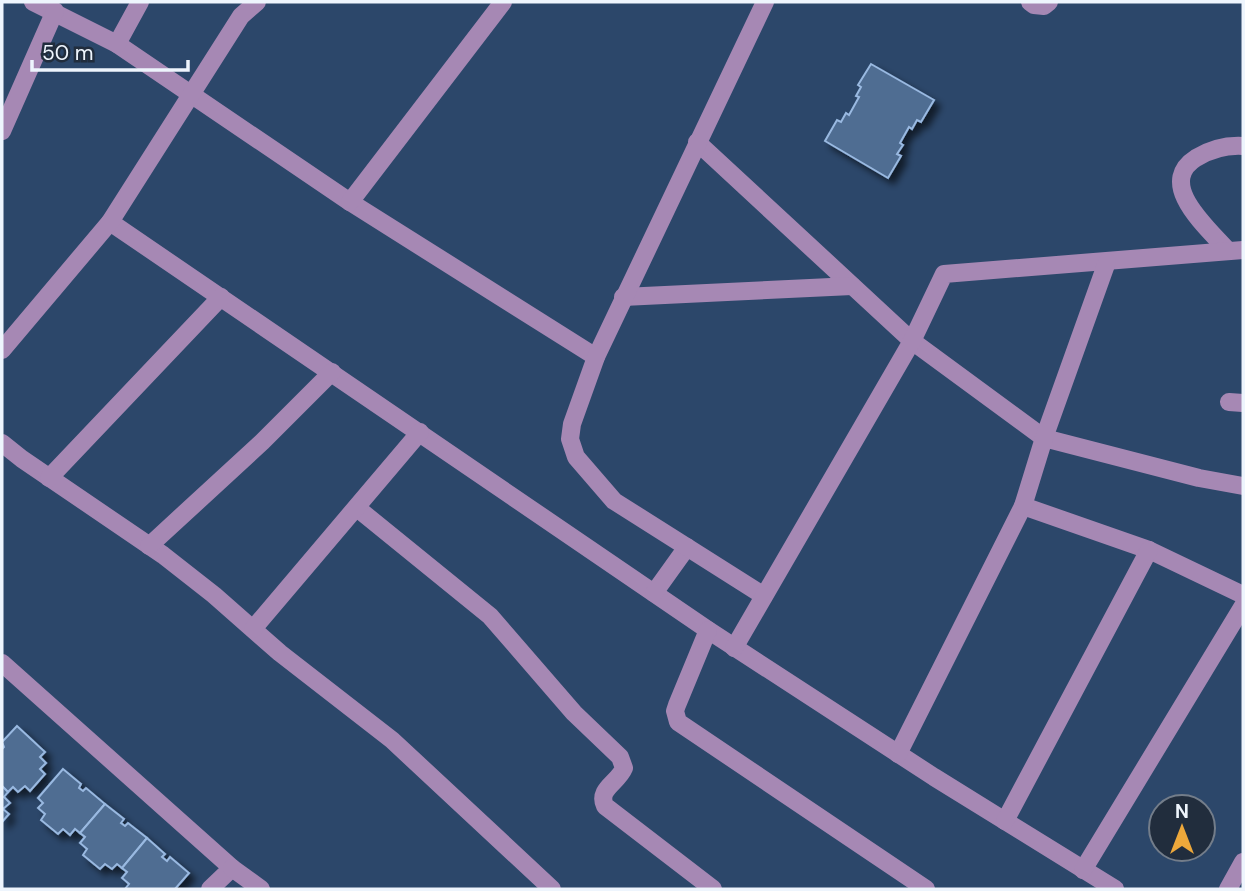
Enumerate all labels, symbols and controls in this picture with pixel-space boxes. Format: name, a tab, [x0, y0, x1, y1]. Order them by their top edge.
scale bar	[32, 28, 187, 72]
text: 50 m	[42, 39, 93, 67]
north arrow	[1147, 793, 1217, 863]
text: N	[1175, 799, 1189, 824]

